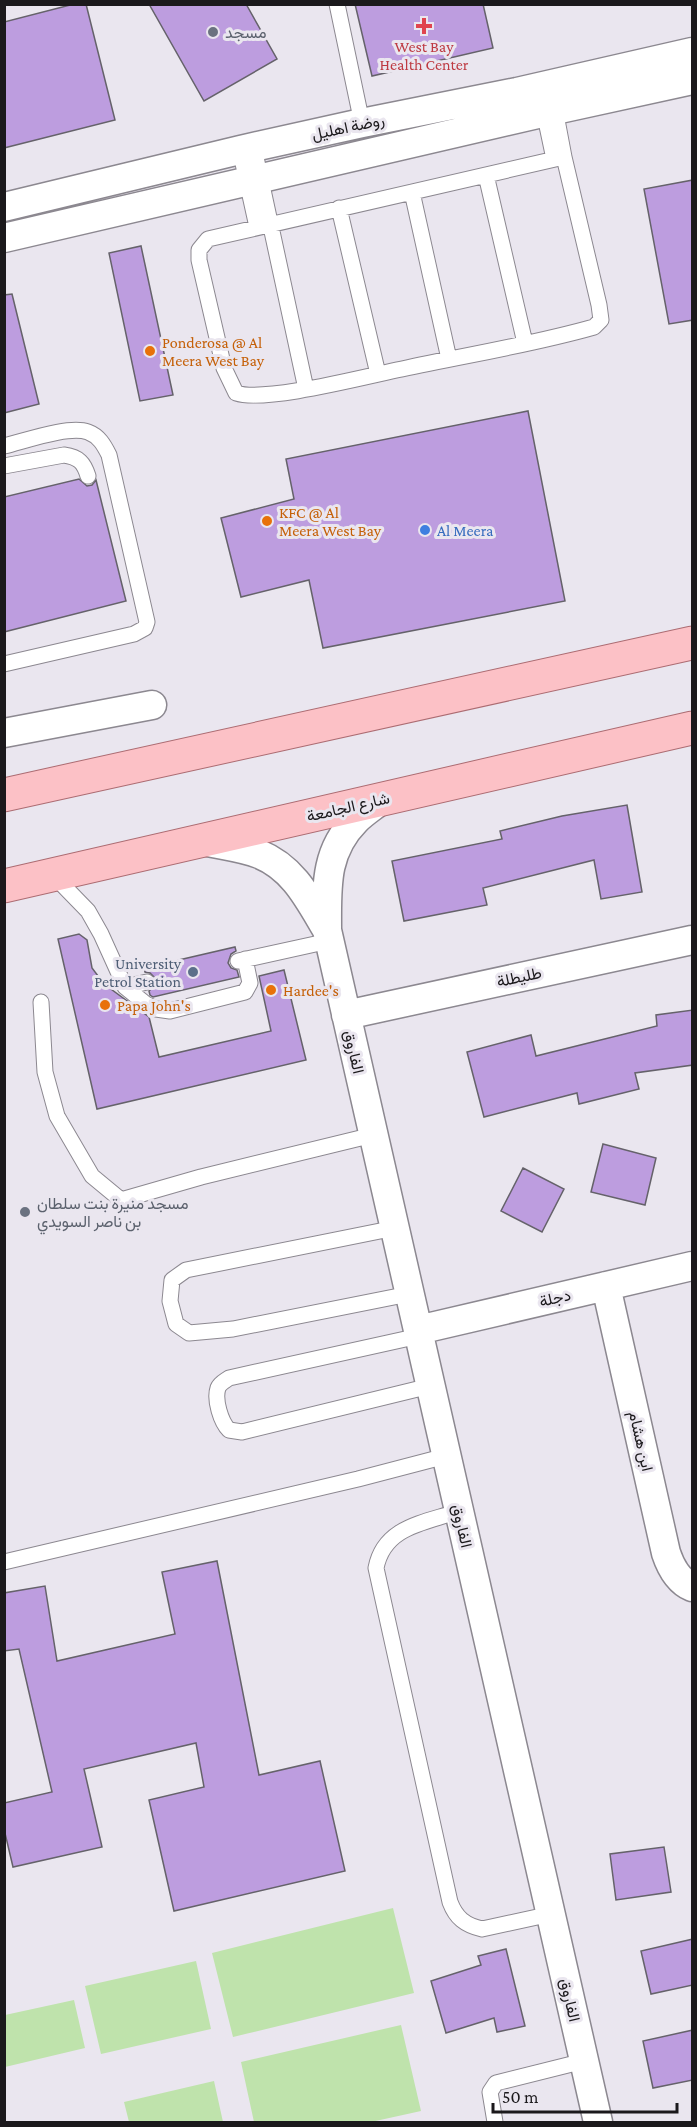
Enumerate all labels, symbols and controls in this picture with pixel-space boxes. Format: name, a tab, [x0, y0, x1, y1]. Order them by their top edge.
marker: West Bay Health Center	[415, 17, 433, 35]
place label: مسجد	[225, 24, 266, 42]
marker: مسجد	[206, 25, 220, 39]
place label: West Bay Health Center	[380, 38, 469, 73]
street label: روضة اهليل	[310, 111, 386, 145]
place label: Ponderosa @ Al Meera West Bay	[162, 334, 265, 370]
marker: Ponderosa @ Al Meera West Bay	[143, 344, 157, 358]
place label: KFC @ Al Meera West Bay	[279, 504, 382, 540]
marker: KFC @ Al Meera West Bay	[260, 514, 274, 528]
place label: Al Meera	[437, 522, 494, 539]
marker: Al Meera	[418, 523, 432, 537]
street label: شارع الجامعة	[305, 789, 392, 828]
place label: University Petrol Station	[94, 955, 182, 990]
street label: طليطلة	[495, 964, 543, 991]
marker: University Petrol Station	[186, 965, 200, 979]
place label: Hardee's	[283, 982, 339, 999]
marker: Hardee's	[264, 983, 278, 997]
place label: Papa John's	[117, 997, 191, 1015]
marker: Papa John's	[98, 998, 112, 1012]
street label: الفاروق	[339, 1029, 367, 1076]
place label: مسجد منيرة بنت سلطان بن ناصر السويدي	[37, 1195, 189, 1235]
marker: مسجد منيرة بنت سلطان بن ناصر السويدي	[18, 1205, 32, 1219]
street label: دجلة	[538, 1286, 573, 1311]
street label: ابن هشام	[624, 1409, 656, 1473]
street label: الفاروق	[447, 1503, 475, 1550]
street label: الفاروق	[555, 1977, 583, 2024]
scale bar	[493, 2076, 678, 2114]
text: 50 m	[502, 2087, 539, 2107]

